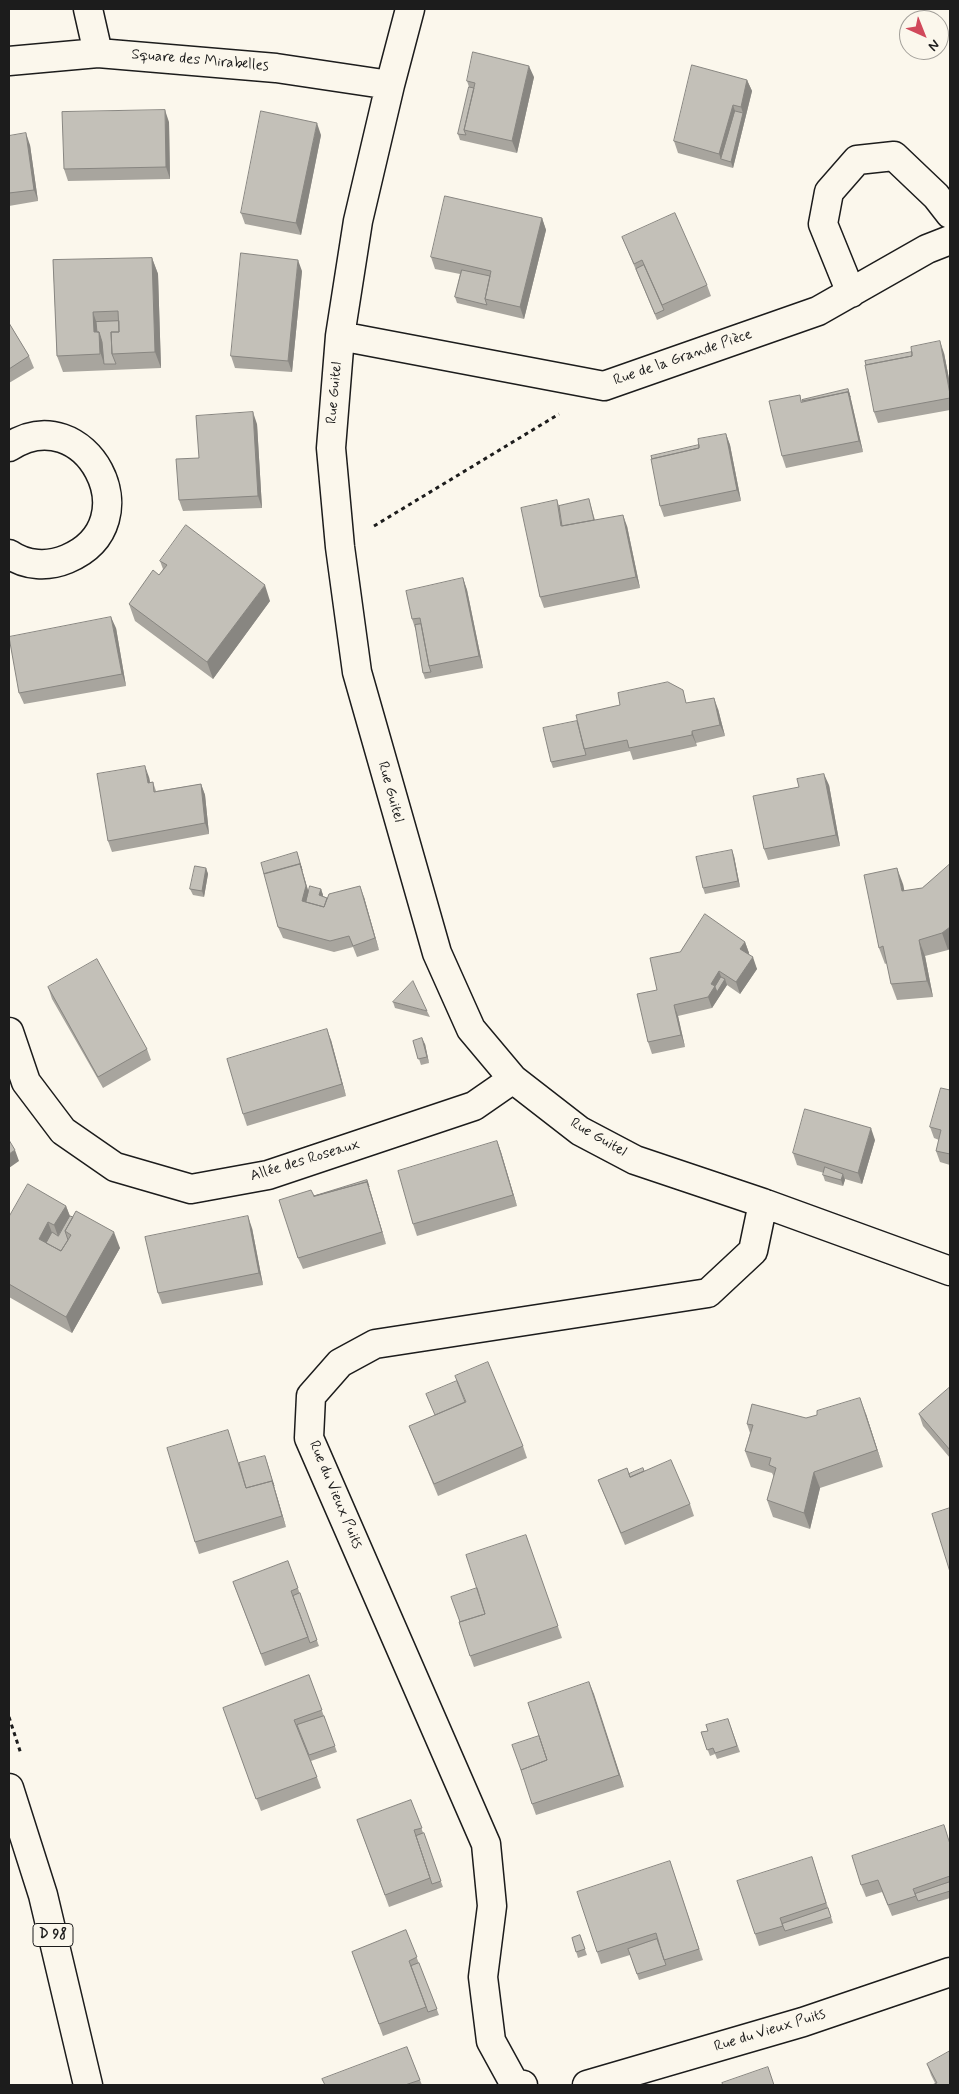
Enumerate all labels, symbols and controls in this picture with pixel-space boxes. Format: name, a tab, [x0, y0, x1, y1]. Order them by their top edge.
north arrow	[899, 10, 949, 60]
text: N	[924, 35, 943, 55]
street label: Square des Mirabelles	[130, 46, 270, 76]
street label: Rue de la Grande Pièce	[611, 326, 755, 390]
street label: Rue Guitel	[323, 361, 347, 425]
street label: Rue Guitel	[373, 760, 407, 824]
street label: Rue Guitel	[567, 1115, 629, 1161]
street label: Allée des Roseaux	[248, 1136, 362, 1186]
street label: Rue du Vieux Puits	[304, 1438, 366, 1552]
road number: D 98	[33, 1924, 73, 1946]
street label: Rue du Vieux Puits	[712, 2005, 828, 2057]

